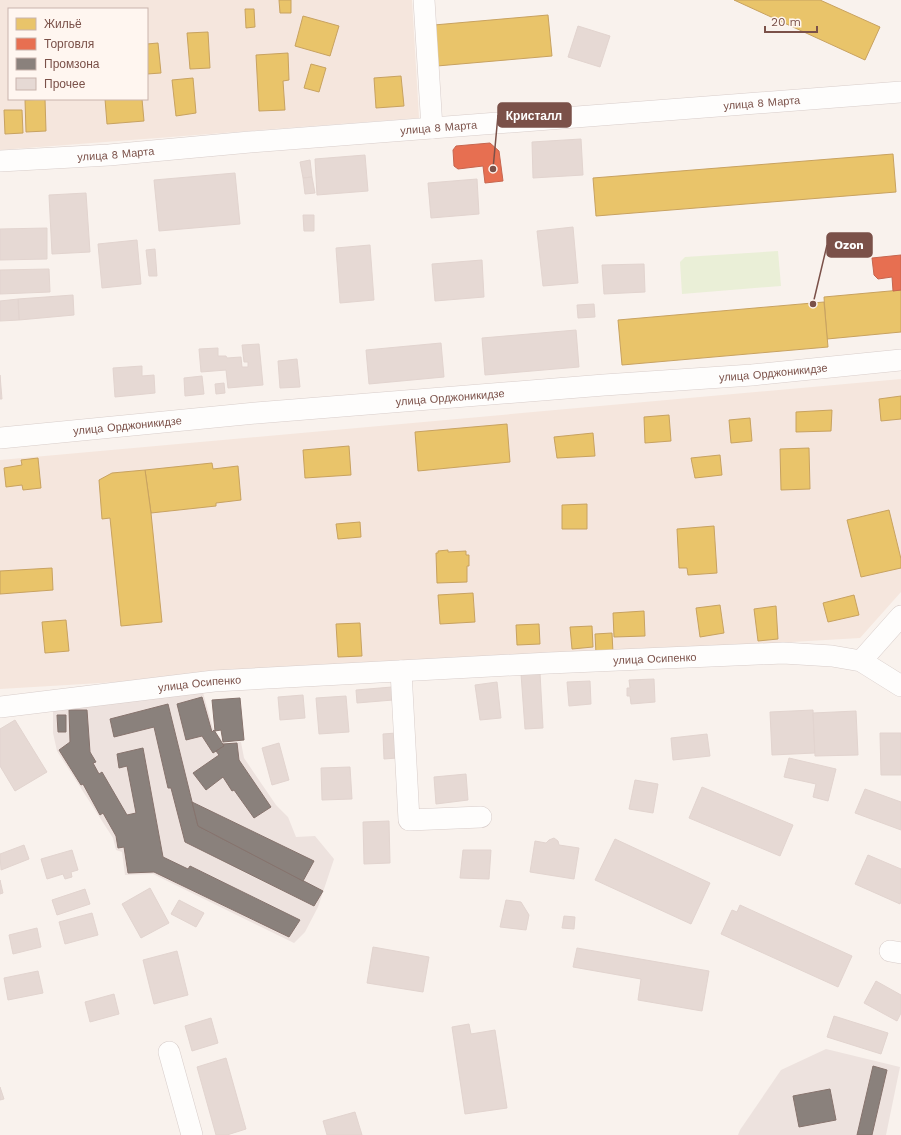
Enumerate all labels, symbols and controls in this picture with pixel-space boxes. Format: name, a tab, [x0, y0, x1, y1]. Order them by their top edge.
legend	[8, 8, 148, 100]
scale bar	[765, 8, 817, 34]
text: 20 m	[771, 15, 801, 29]
text: Жильё	[44, 17, 82, 31]
text: Торговля	[44, 37, 94, 51]
text: Промзона	[44, 57, 100, 71]
text: Прочее	[44, 77, 86, 91]
street label: улица 8 Марта	[723, 94, 802, 113]
callout: Кристалл	[498, 103, 571, 127]
text: Кристалл	[506, 109, 562, 123]
street label: улица 8 Марта	[400, 119, 478, 137]
street label: улица 8 Марта	[77, 145, 156, 164]
callout: Ozon	[827, 233, 872, 257]
text: Ozon	[834, 238, 864, 252]
street label: улица Орджоникидзе	[718, 361, 828, 384]
street label: улица Орджоникидзе	[395, 387, 505, 409]
street label: улица Орджоникидзе	[73, 414, 182, 438]
street label: улица Осипенко	[613, 651, 697, 667]
street label: улица Осипенко	[157, 674, 242, 695]

